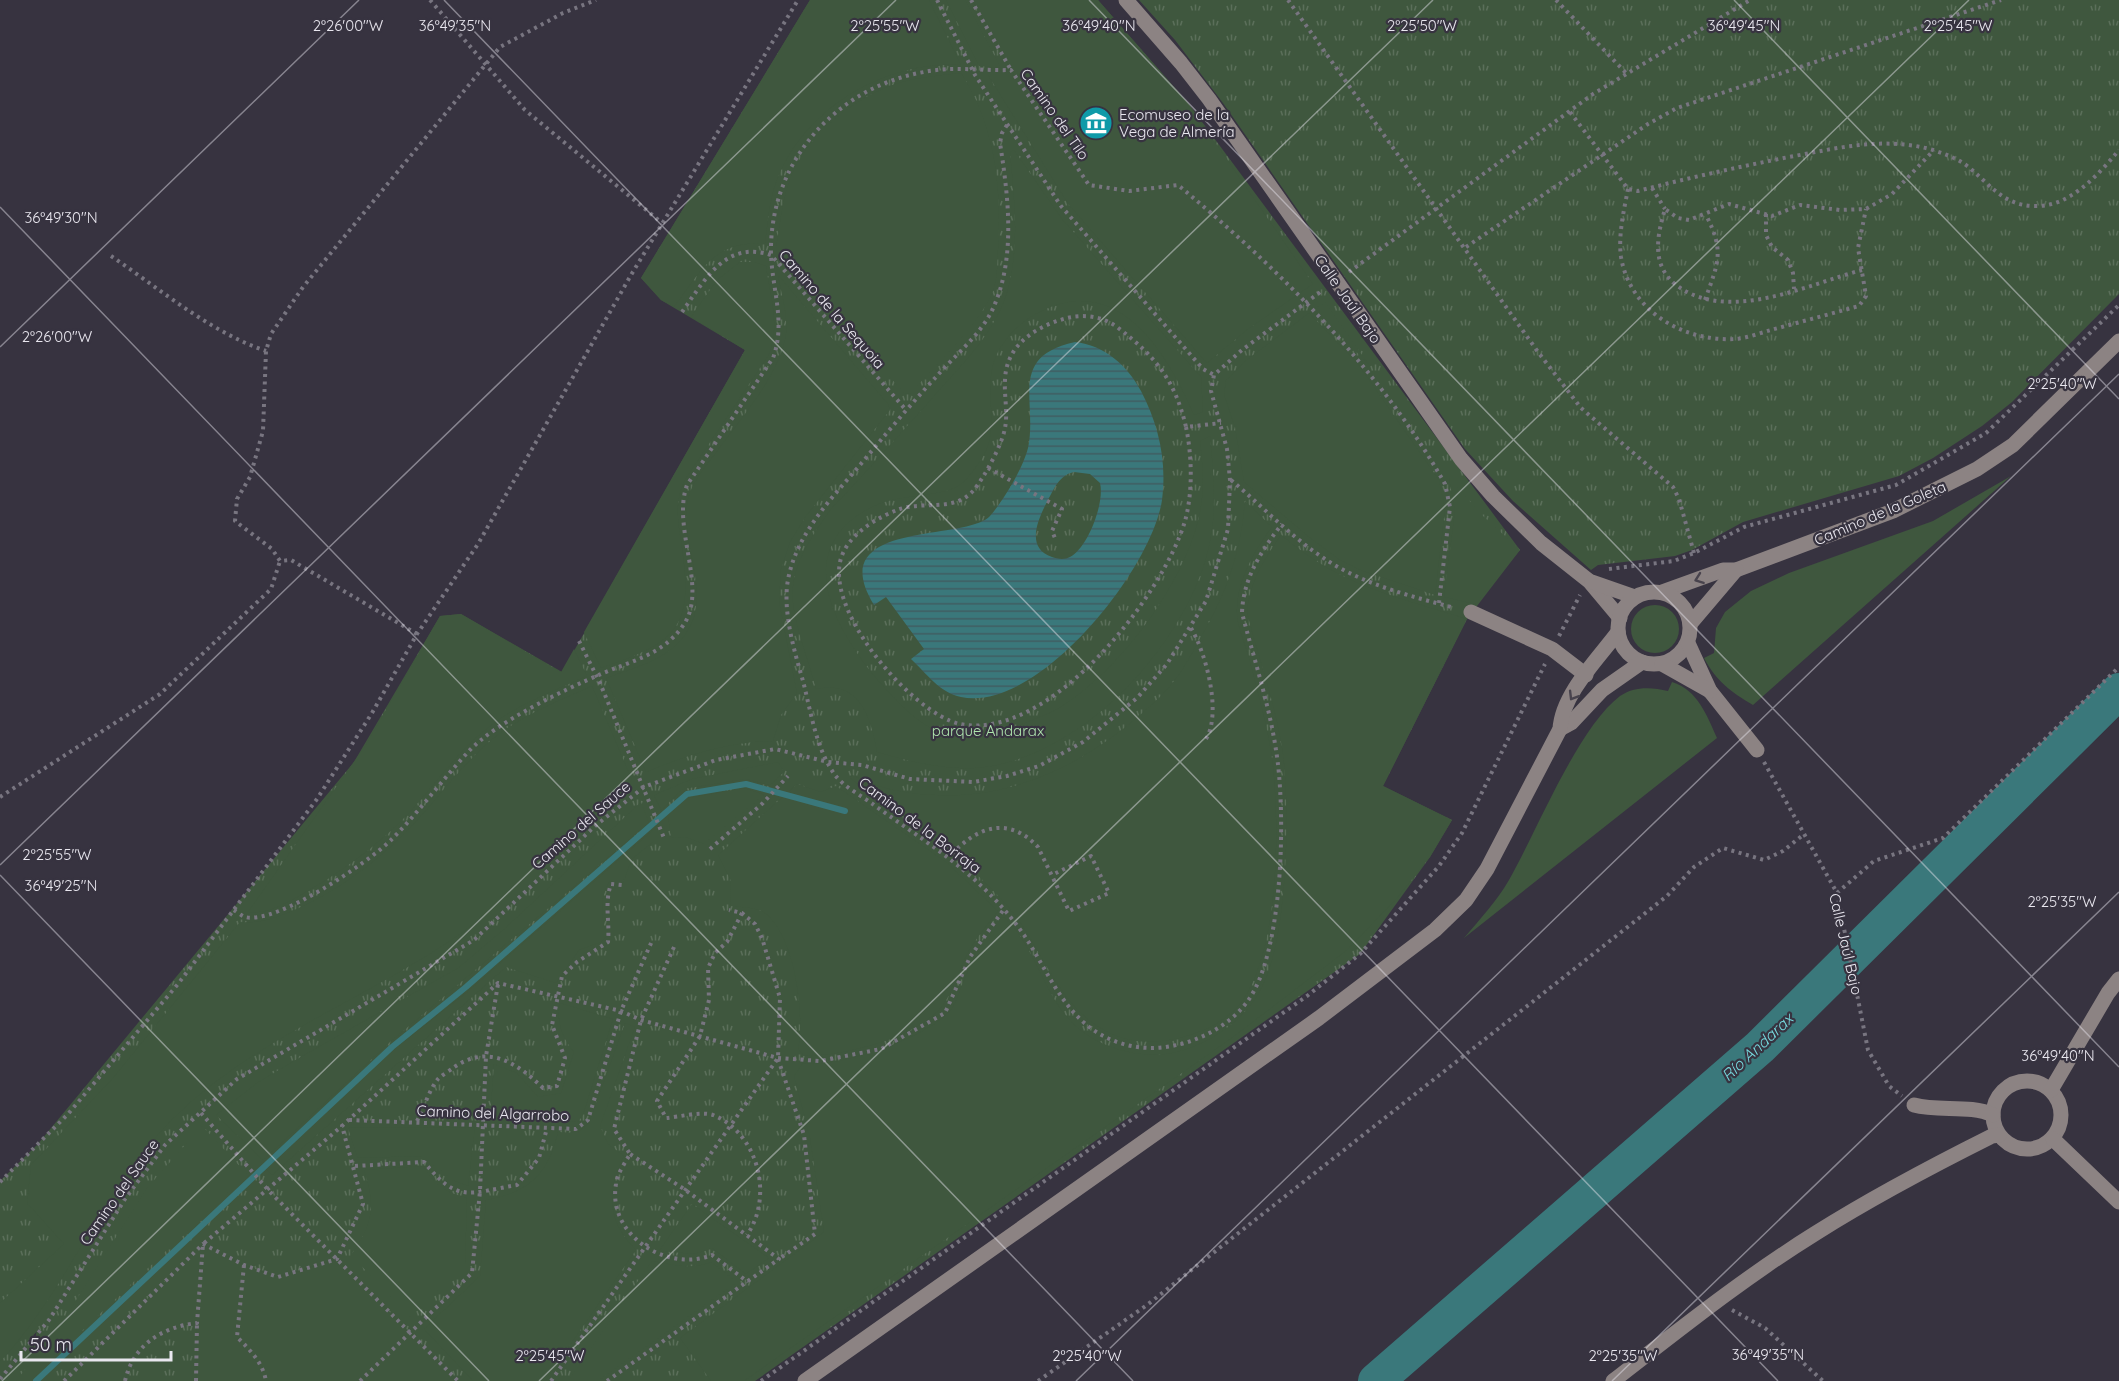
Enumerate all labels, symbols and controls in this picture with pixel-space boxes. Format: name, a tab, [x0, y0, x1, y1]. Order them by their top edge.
text: 2°26'00"W	[313, 16, 384, 35]
text: 36°49'35"N	[419, 16, 491, 35]
text: 2°25'55"W	[850, 16, 920, 35]
text: 36°49'40"N	[1062, 16, 1136, 35]
text: 2°25'50"W	[1387, 16, 1458, 35]
text: 36°49'45"N	[1708, 16, 1780, 35]
text: 2°25'45"W	[1923, 16, 1993, 35]
street label: Camino del Tilo	[1016, 65, 1094, 163]
museum icon: Ecomuseo de la Vega de Almería	[1078, 105, 1114, 141]
place label: Ecomuseo de la Vega de Almería	[1119, 105, 1235, 141]
text: 36°49'30"N	[24, 208, 98, 227]
street label: Camino de la Sequoia	[775, 245, 889, 373]
street label: Calle Jaúl Bajo	[1310, 251, 1386, 347]
text: 2°26'00"W	[22, 327, 93, 346]
text: 2°25'40"W	[2027, 374, 2097, 393]
street label: Camino de la Goleta	[1811, 477, 1949, 549]
one-way arrow	[1694, 571, 1705, 584]
one-way arrow	[1568, 690, 1580, 700]
park label: parque Andarax	[932, 721, 1044, 740]
street label: Camino de la Borraja	[855, 773, 985, 877]
street label: Camino del Sauce	[528, 777, 634, 873]
text: 2°25'55"W	[22, 845, 92, 864]
text: 36°49'25"N	[25, 876, 97, 895]
street label: Calle Jaúl Bajo	[1825, 891, 1867, 997]
text: 2°25'35"W	[2028, 892, 2097, 911]
water label: Río Andarax	[1717, 1007, 1799, 1085]
text: 36°49'40"N	[2021, 1046, 2095, 1065]
street label: Camino del Algarrobo	[416, 1101, 570, 1125]
street label: Camino del Sauce	[75, 1135, 163, 1249]
scale bar	[21, 1324, 171, 1362]
text: 50 m	[30, 1333, 72, 1356]
text: 36°49'35"N	[1732, 1345, 1804, 1364]
text: 2°25'45"W	[515, 1346, 585, 1365]
text: 2°25'40"W	[1052, 1346, 1122, 1365]
text: 2°25'35"W	[1589, 1346, 1658, 1365]

